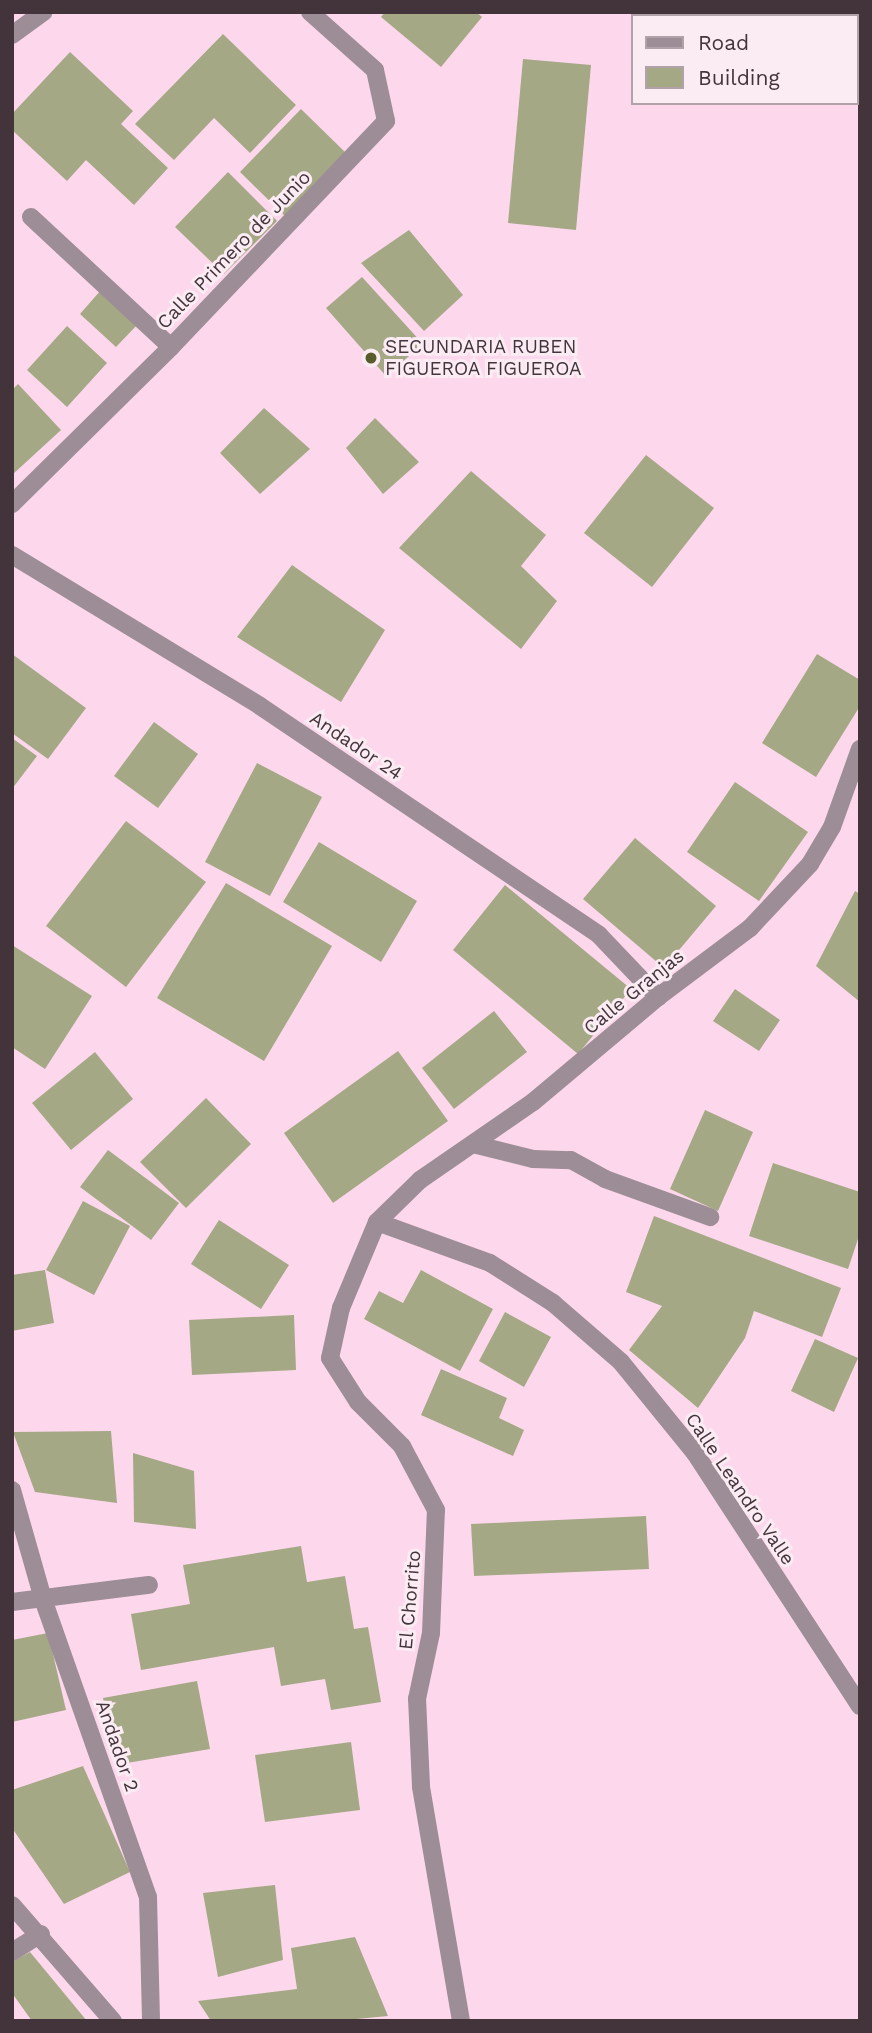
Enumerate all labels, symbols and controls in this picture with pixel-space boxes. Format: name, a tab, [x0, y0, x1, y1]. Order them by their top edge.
legend	[630, 14, 858, 105]
text: Road	[698, 30, 749, 55]
text: Building	[698, 65, 780, 90]
street label: Calle Primero de Junio	[152, 166, 316, 334]
place label: SECUNDARIA RUBEN FIGUEROA FIGUEROA	[385, 336, 582, 380]
marker: SECUNDARIA RUBEN FIGUEROA FIGUEROA	[363, 350, 379, 366]
street label: Andador 24	[305, 707, 407, 785]
street label: Calle Granjas	[579, 945, 689, 1039]
street label: Calle Leandro Valle	[680, 1408, 800, 1570]
street label: El Chorrito	[394, 1549, 426, 1651]
street label: Andador 2	[91, 1697, 143, 1795]

